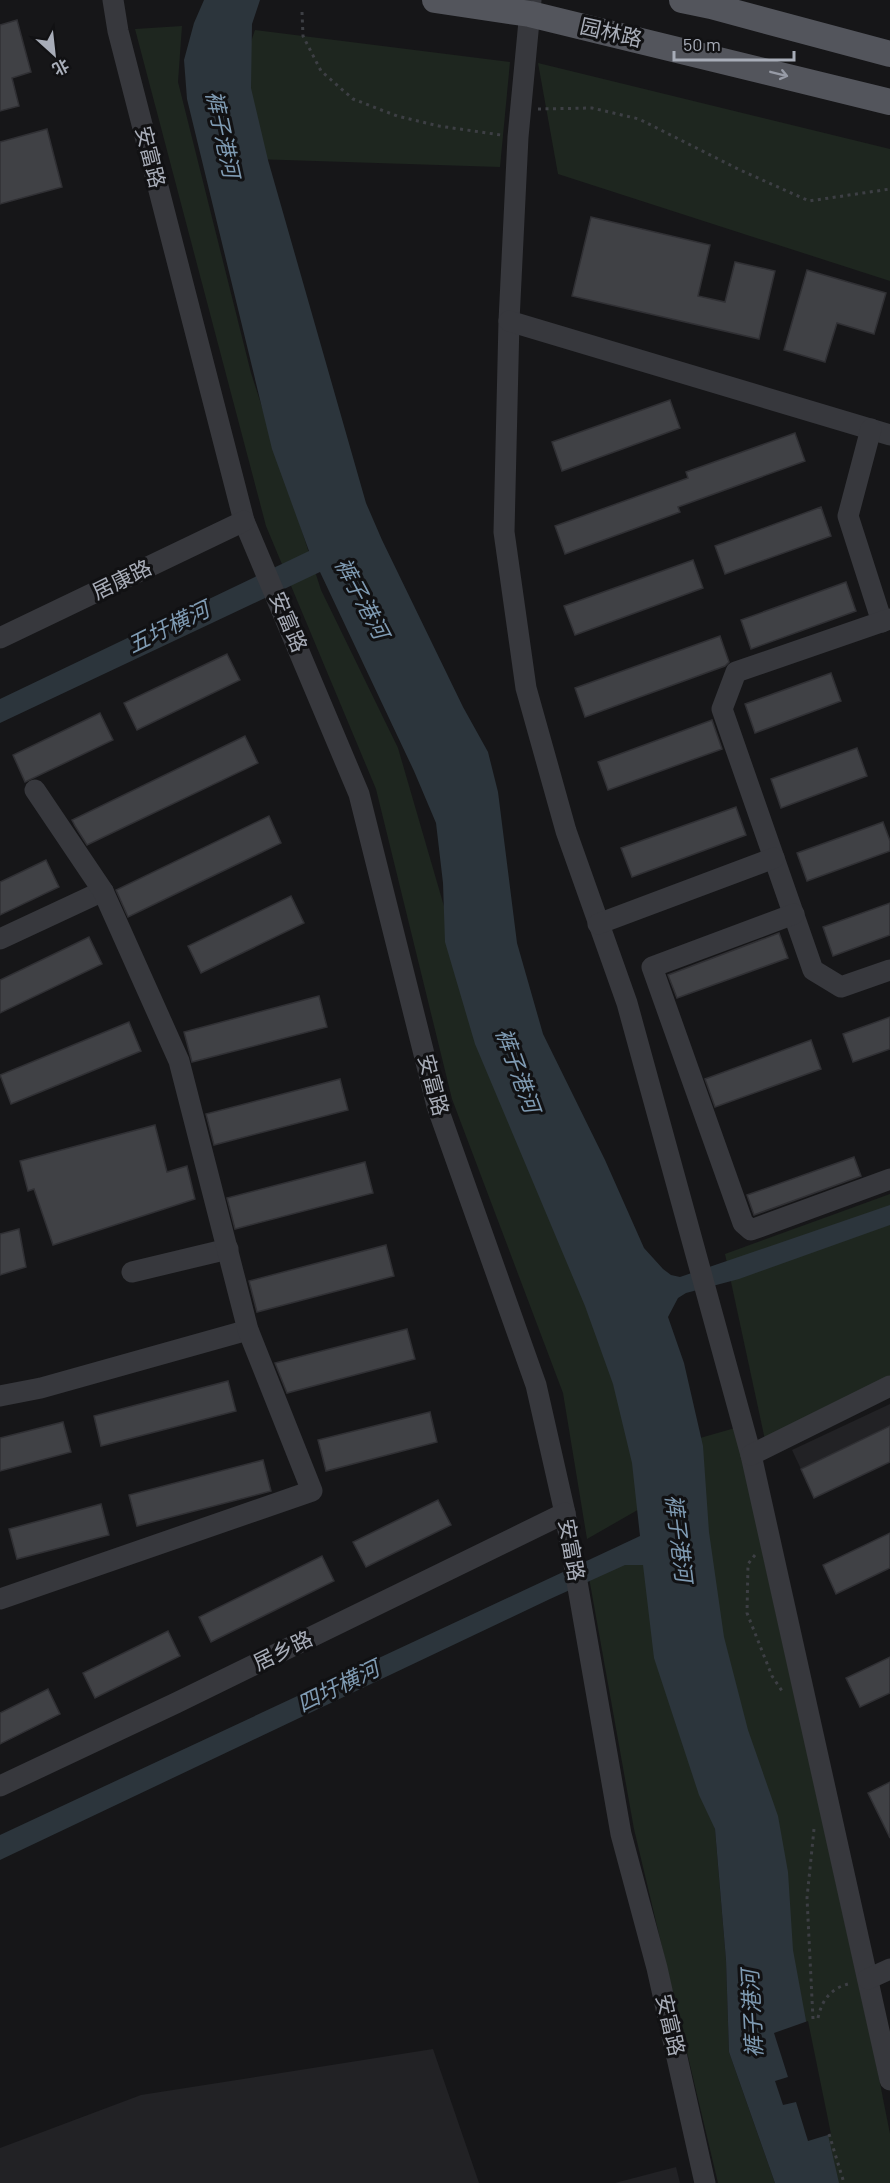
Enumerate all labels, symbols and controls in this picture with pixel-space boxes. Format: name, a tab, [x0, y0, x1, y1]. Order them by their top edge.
street label: 园林路	[578, 12, 645, 51]
north arrow	[24, 24, 84, 84]
scale bar	[674, 24, 794, 62]
text: 50 m	[683, 33, 721, 55]
text: 北	[50, 56, 72, 80]
one-way arrow	[769, 69, 788, 80]
water label: 裤子港河	[202, 88, 247, 183]
street label: 安富路	[132, 123, 171, 190]
water label: 裤子港河	[331, 553, 397, 646]
street label: 居康路	[88, 554, 155, 604]
street label: 安富路	[266, 588, 313, 655]
water label: 五圩横河	[122, 593, 216, 657]
water label: 裤子港河	[492, 1024, 548, 1119]
street label: 安富路	[414, 1051, 455, 1118]
water label: 裤子港河	[662, 1493, 699, 1587]
street label: 安富路	[555, 1517, 590, 1583]
street label: 居乡路	[249, 1625, 316, 1675]
water label: 四圩横河	[292, 1652, 386, 1716]
water label: 裤子港河	[736, 1965, 766, 2059]
street label: 安富路	[652, 1991, 691, 2058]

